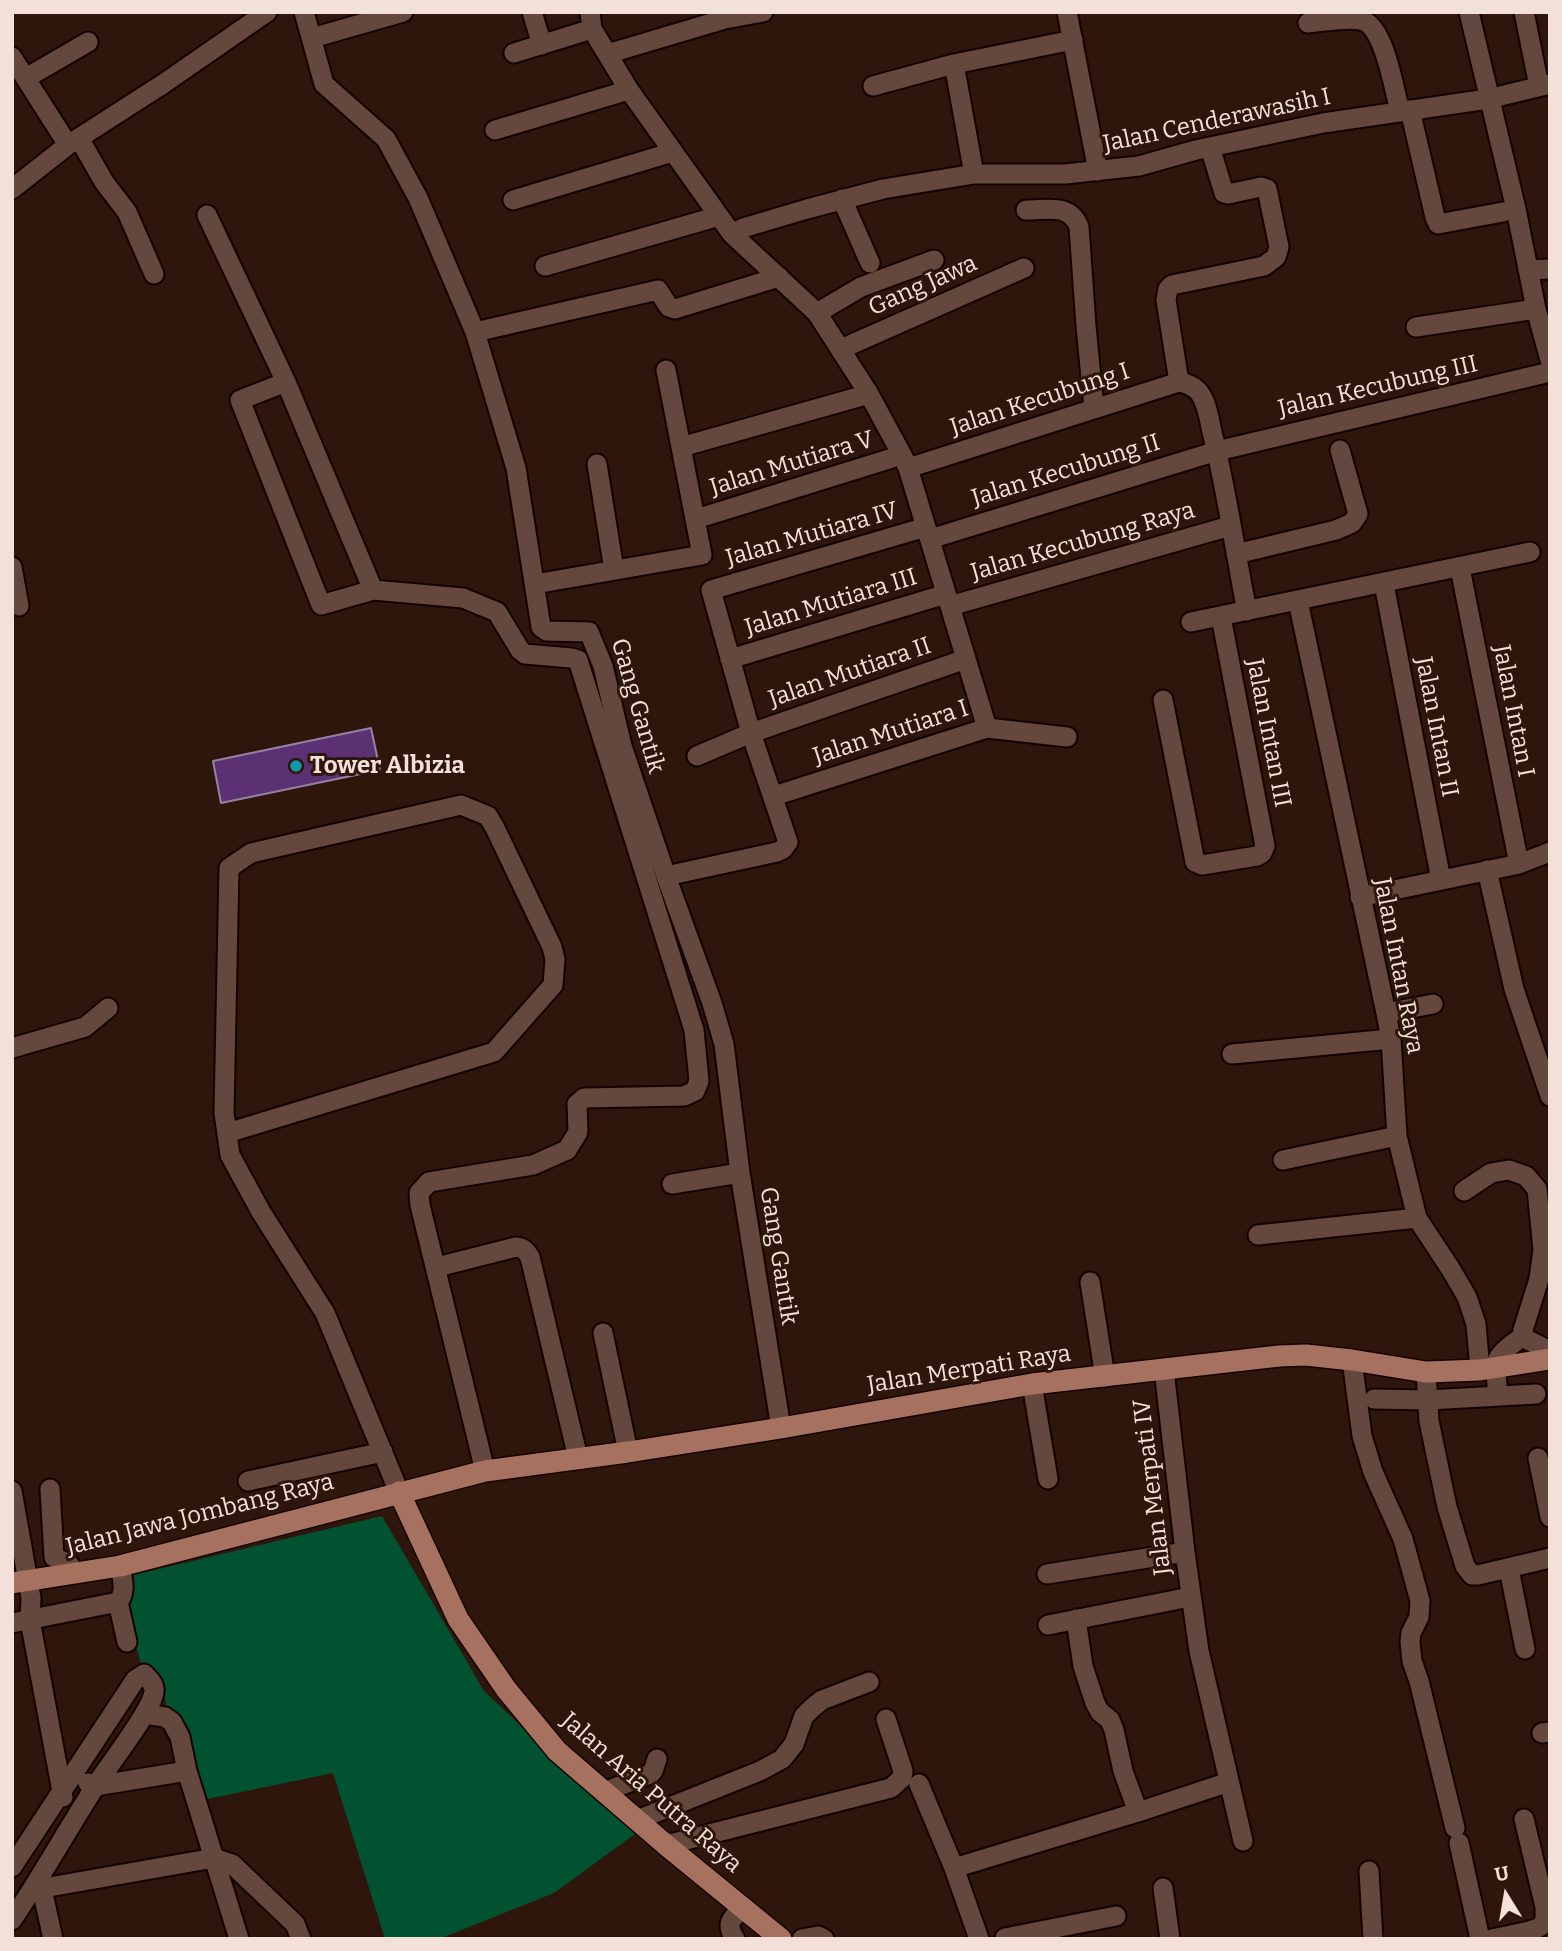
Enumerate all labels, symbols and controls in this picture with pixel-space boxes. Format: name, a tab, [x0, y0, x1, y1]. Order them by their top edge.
street label: Jalan Cenderawasih I	[1101, 83, 1333, 159]
street label: Gang Jawa	[864, 249, 982, 323]
street label: Jalan Kecubung III	[1276, 350, 1480, 424]
street label: Jalan Kecubung I	[947, 357, 1133, 443]
street label: Jalan Mutiara V	[707, 425, 877, 503]
street label: Jalan Kecubung II	[968, 429, 1164, 513]
street label: Jalan Kecubung Raya	[968, 496, 1198, 588]
street label: Jalan Mutiara IV	[723, 497, 901, 573]
street label: Jalan Mutiara III	[742, 563, 920, 643]
street label: Jalan Mutiara II	[765, 632, 935, 714]
street label: Gang Gantik	[604, 635, 670, 777]
street label: Jalan Intan I	[1486, 643, 1540, 779]
street label: Jalan Intan II	[1408, 654, 1464, 800]
street label: Jalan Intan III	[1239, 656, 1297, 810]
street label: Jalan Mutiara I	[810, 694, 972, 772]
place label: Tower Albizia	[310, 752, 465, 780]
marker: Tower Albizia	[288, 758, 304, 774]
street label: Jalan Intan Raya	[1367, 876, 1429, 1056]
street label: Gang Gantik	[753, 1185, 803, 1327]
street label: Jalan Merpati Raya	[865, 1340, 1073, 1400]
street label: Jalan Merpati IV	[1128, 1397, 1178, 1577]
street label: Jalan Jawa Jombang Raya	[63, 1468, 337, 1562]
street label: Jalan Aria Putra Raya	[555, 1707, 747, 1879]
north arrow	[1471, 1860, 1541, 1930]
text: U	[1493, 1861, 1511, 1887]

